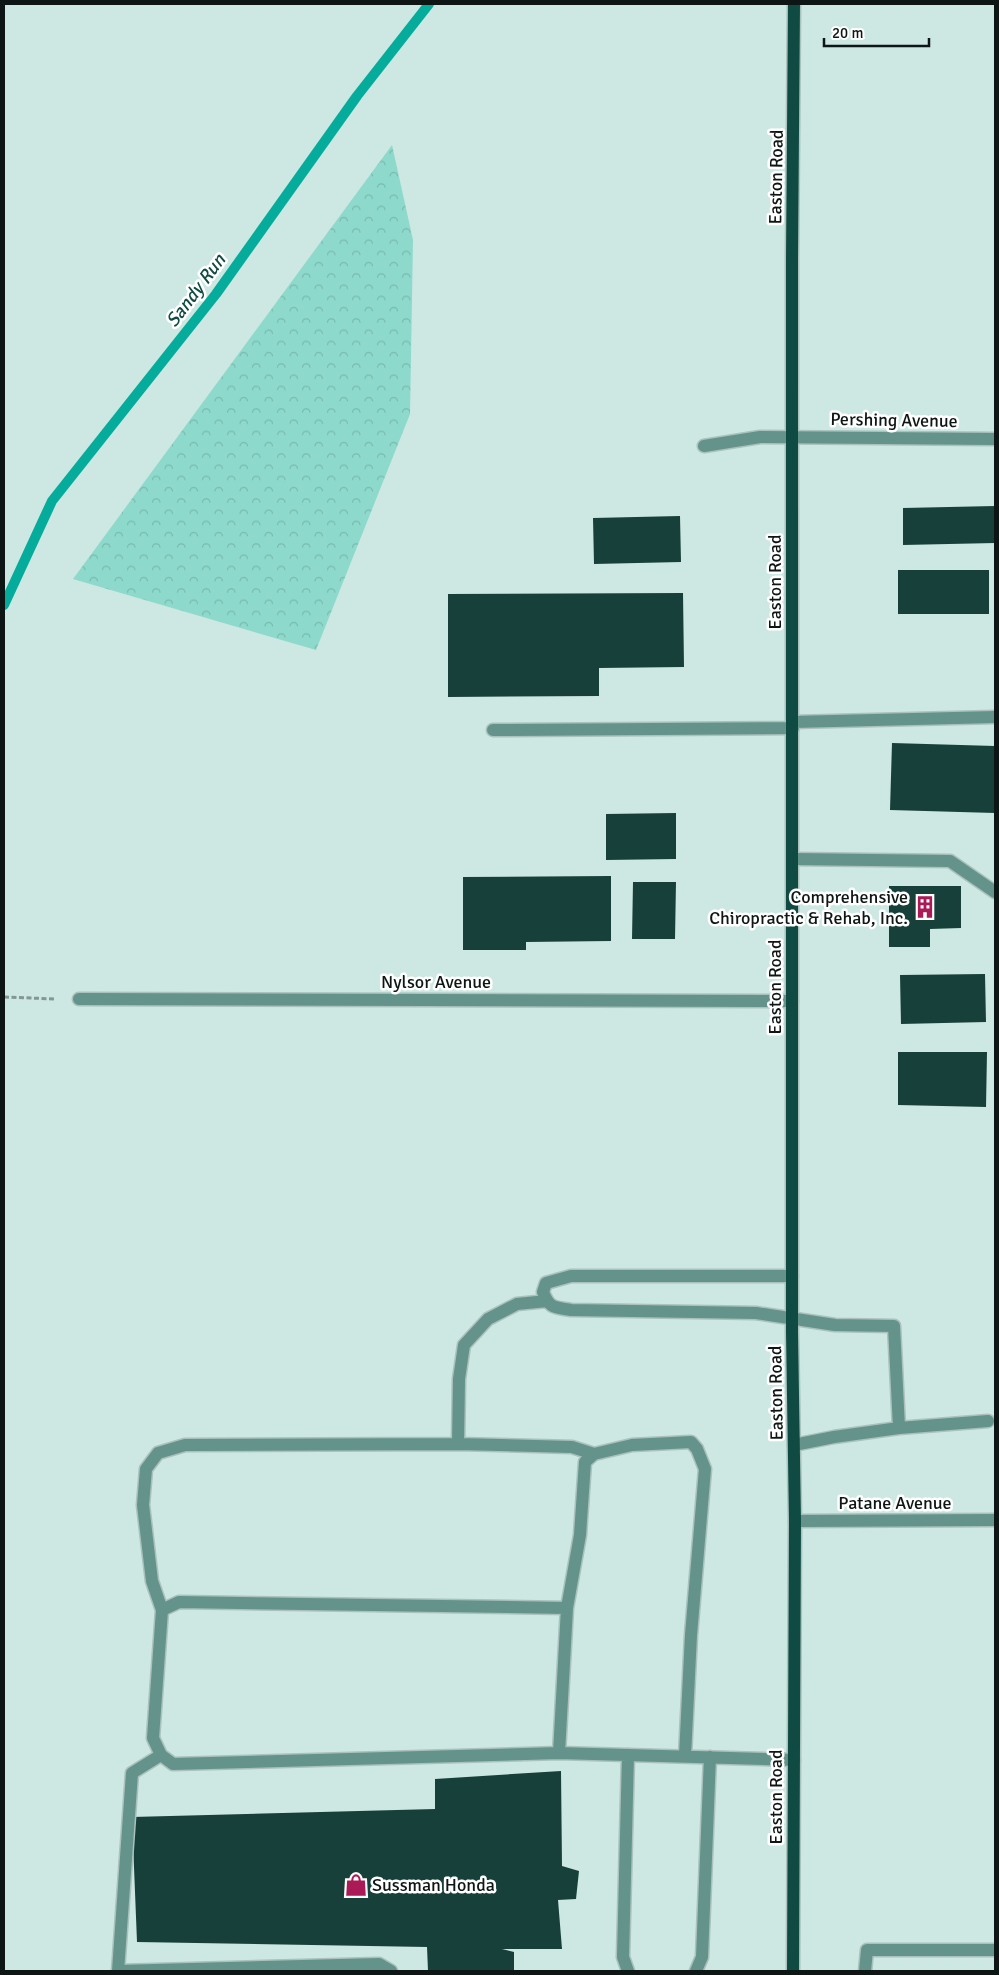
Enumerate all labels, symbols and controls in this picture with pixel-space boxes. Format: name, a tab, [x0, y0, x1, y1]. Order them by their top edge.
scale bar	[824, 15, 929, 47]
text: 20 m	[832, 24, 863, 42]
street label: Easton Road	[764, 129, 788, 225]
water label: Sandy Run	[161, 249, 231, 332]
street label: Pershing Avenue	[830, 408, 958, 432]
street label: Easton Road	[764, 535, 786, 629]
place label: Comprehensive Chiropractic & Rehab, Inc.	[709, 886, 908, 929]
building icon: Comprehensive Chiropractic & Rehab, Inc.	[912, 894, 938, 920]
street label: Easton Road	[764, 940, 786, 1034]
street label: Nylsor Avenue	[381, 971, 491, 993]
street label: Easton Road	[764, 1345, 788, 1441]
street label: Patane Avenue	[838, 1492, 952, 1514]
street label: Easton Road	[765, 1750, 787, 1844]
shop icon: Sussman Honda	[343, 1872, 369, 1898]
place label: Sussman Honda	[372, 1874, 495, 1896]

